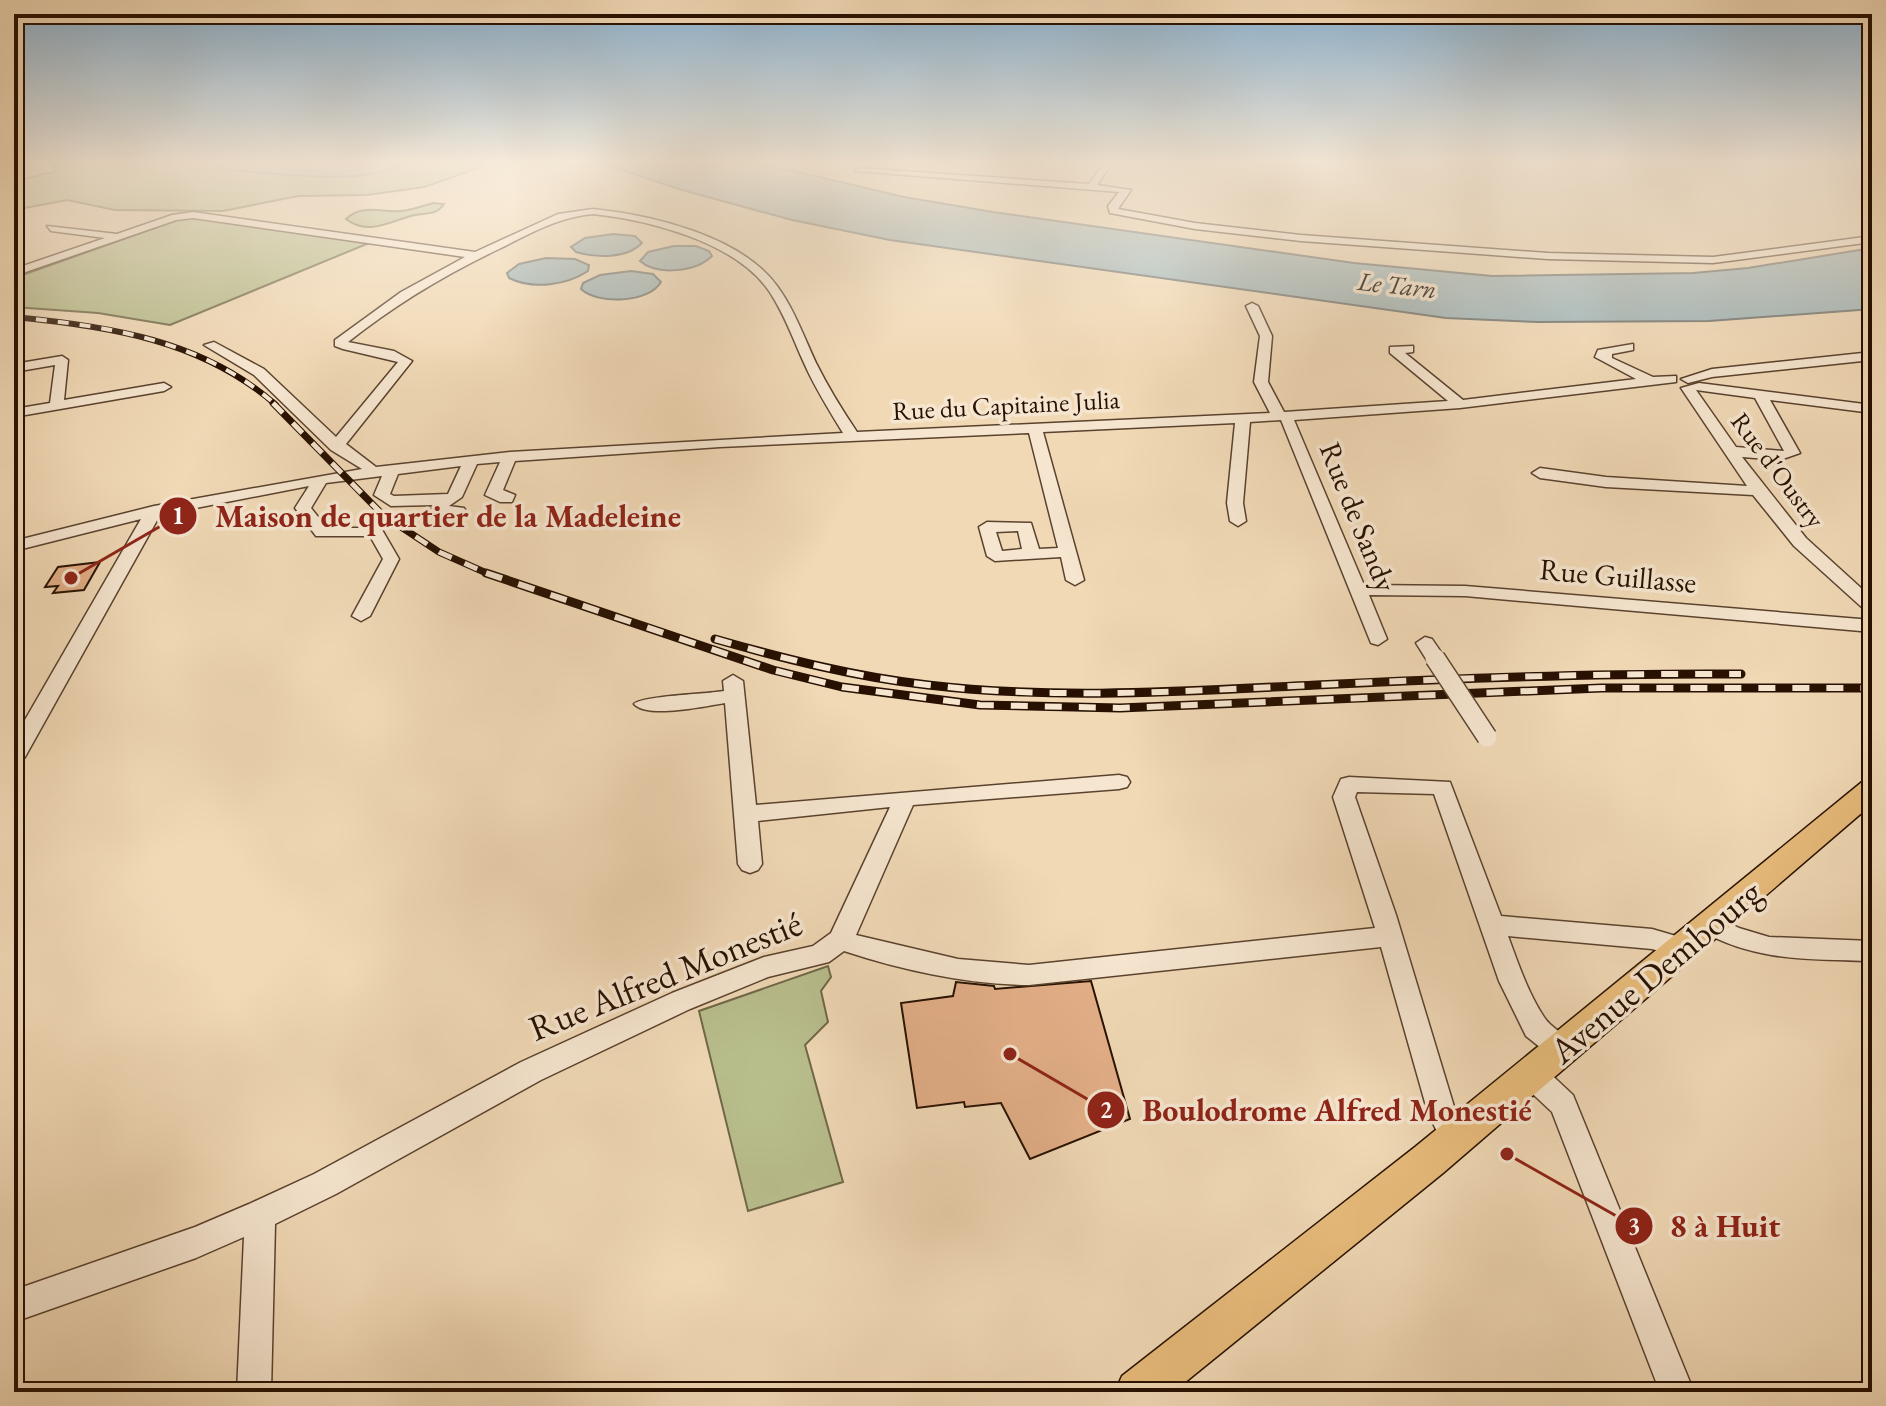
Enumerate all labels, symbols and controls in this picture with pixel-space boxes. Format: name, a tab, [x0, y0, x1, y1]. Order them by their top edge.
water label: Le Tarn	[1355, 264, 1438, 306]
street label: Rue du Capitaine Julia	[891, 382, 1121, 428]
street label: Rue d'Oustry	[1723, 405, 1833, 535]
street label: Rue de Sandy	[1311, 436, 1406, 598]
callout: Maison de quartier de la Madeleine	[158, 488, 697, 544]
text: Maison de quartier de la Madeleine	[215, 495, 681, 537]
text: 1	[172, 500, 184, 531]
street label: Rue Guillasse	[1538, 549, 1698, 602]
street label: Avenue Dembourg	[1539, 869, 1771, 1074]
street label: Rue Alfred Monestié	[522, 899, 809, 1052]
callout: Boulodrome Alfred Monestié	[1086, 1082, 1547, 1138]
text: Boulodrome Alfred Monestié	[1142, 1089, 1532, 1131]
text: 2	[1100, 1094, 1113, 1125]
callout: 8 à Huit	[1614, 1198, 1796, 1254]
text: 8 à Huit	[1670, 1205, 1780, 1247]
text: 3	[1628, 1210, 1640, 1241]

